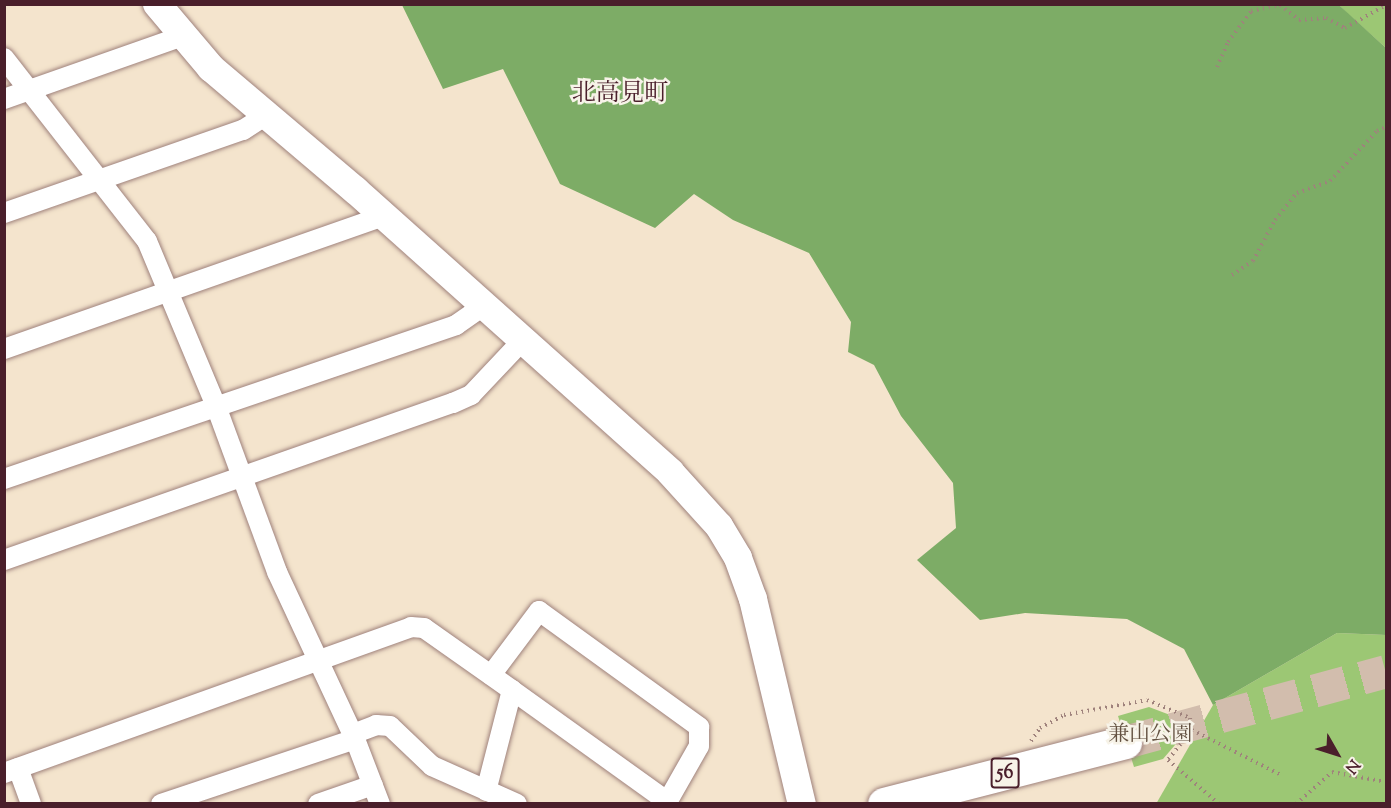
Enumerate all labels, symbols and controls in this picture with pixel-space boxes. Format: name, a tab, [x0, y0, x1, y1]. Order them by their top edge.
district label: 北高見町	[572, 81, 668, 109]
park label: 兼山公園	[1108, 722, 1192, 748]
north arrow	[1307, 724, 1367, 784]
text: N	[1338, 753, 1364, 778]
road number: 56	[990, 756, 1020, 790]

